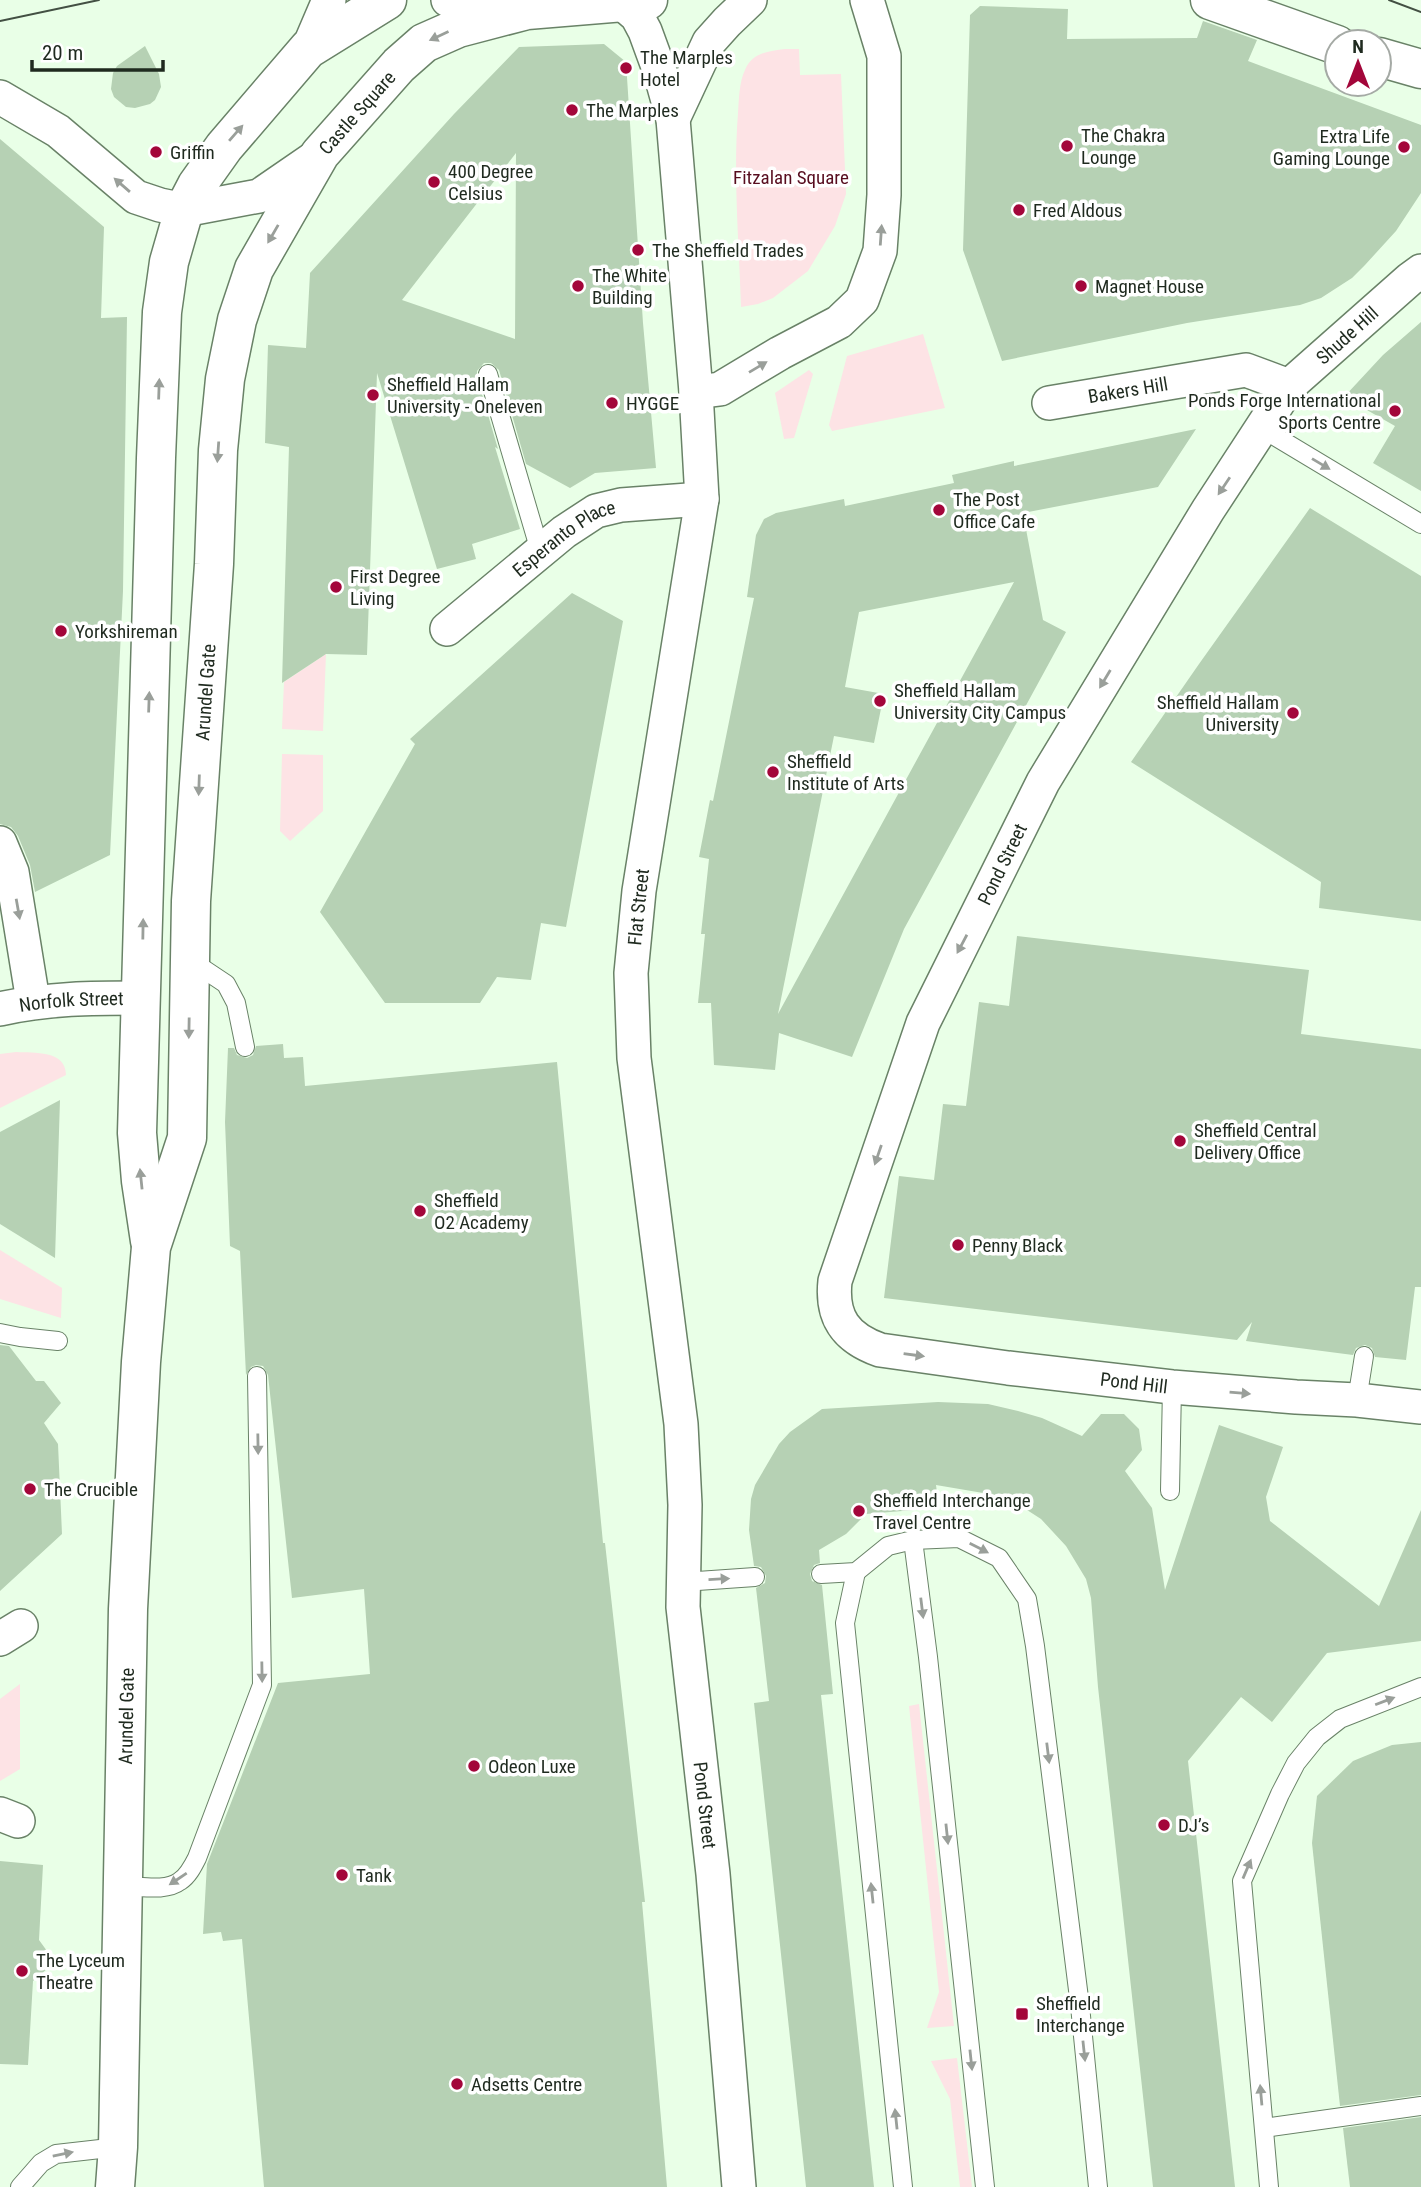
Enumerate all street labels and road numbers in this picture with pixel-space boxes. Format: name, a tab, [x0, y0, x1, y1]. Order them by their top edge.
street label: Castle Square	[314, 66, 400, 159]
street label: Shude Hill	[1311, 301, 1383, 369]
street label: Bakers Hill	[1086, 372, 1170, 408]
street label: Esperanto Place	[508, 496, 618, 582]
street label: Arundel Gate	[191, 643, 221, 742]
street label: Pond Street	[973, 820, 1032, 909]
street label: Flat Street	[623, 868, 654, 947]
street label: Norfolk Street	[18, 987, 124, 1017]
street label: Pond Hill	[1099, 1368, 1169, 1398]
street label: Arundel Gate	[114, 1667, 139, 1765]
street label: Pond Street	[688, 1760, 721, 1850]

